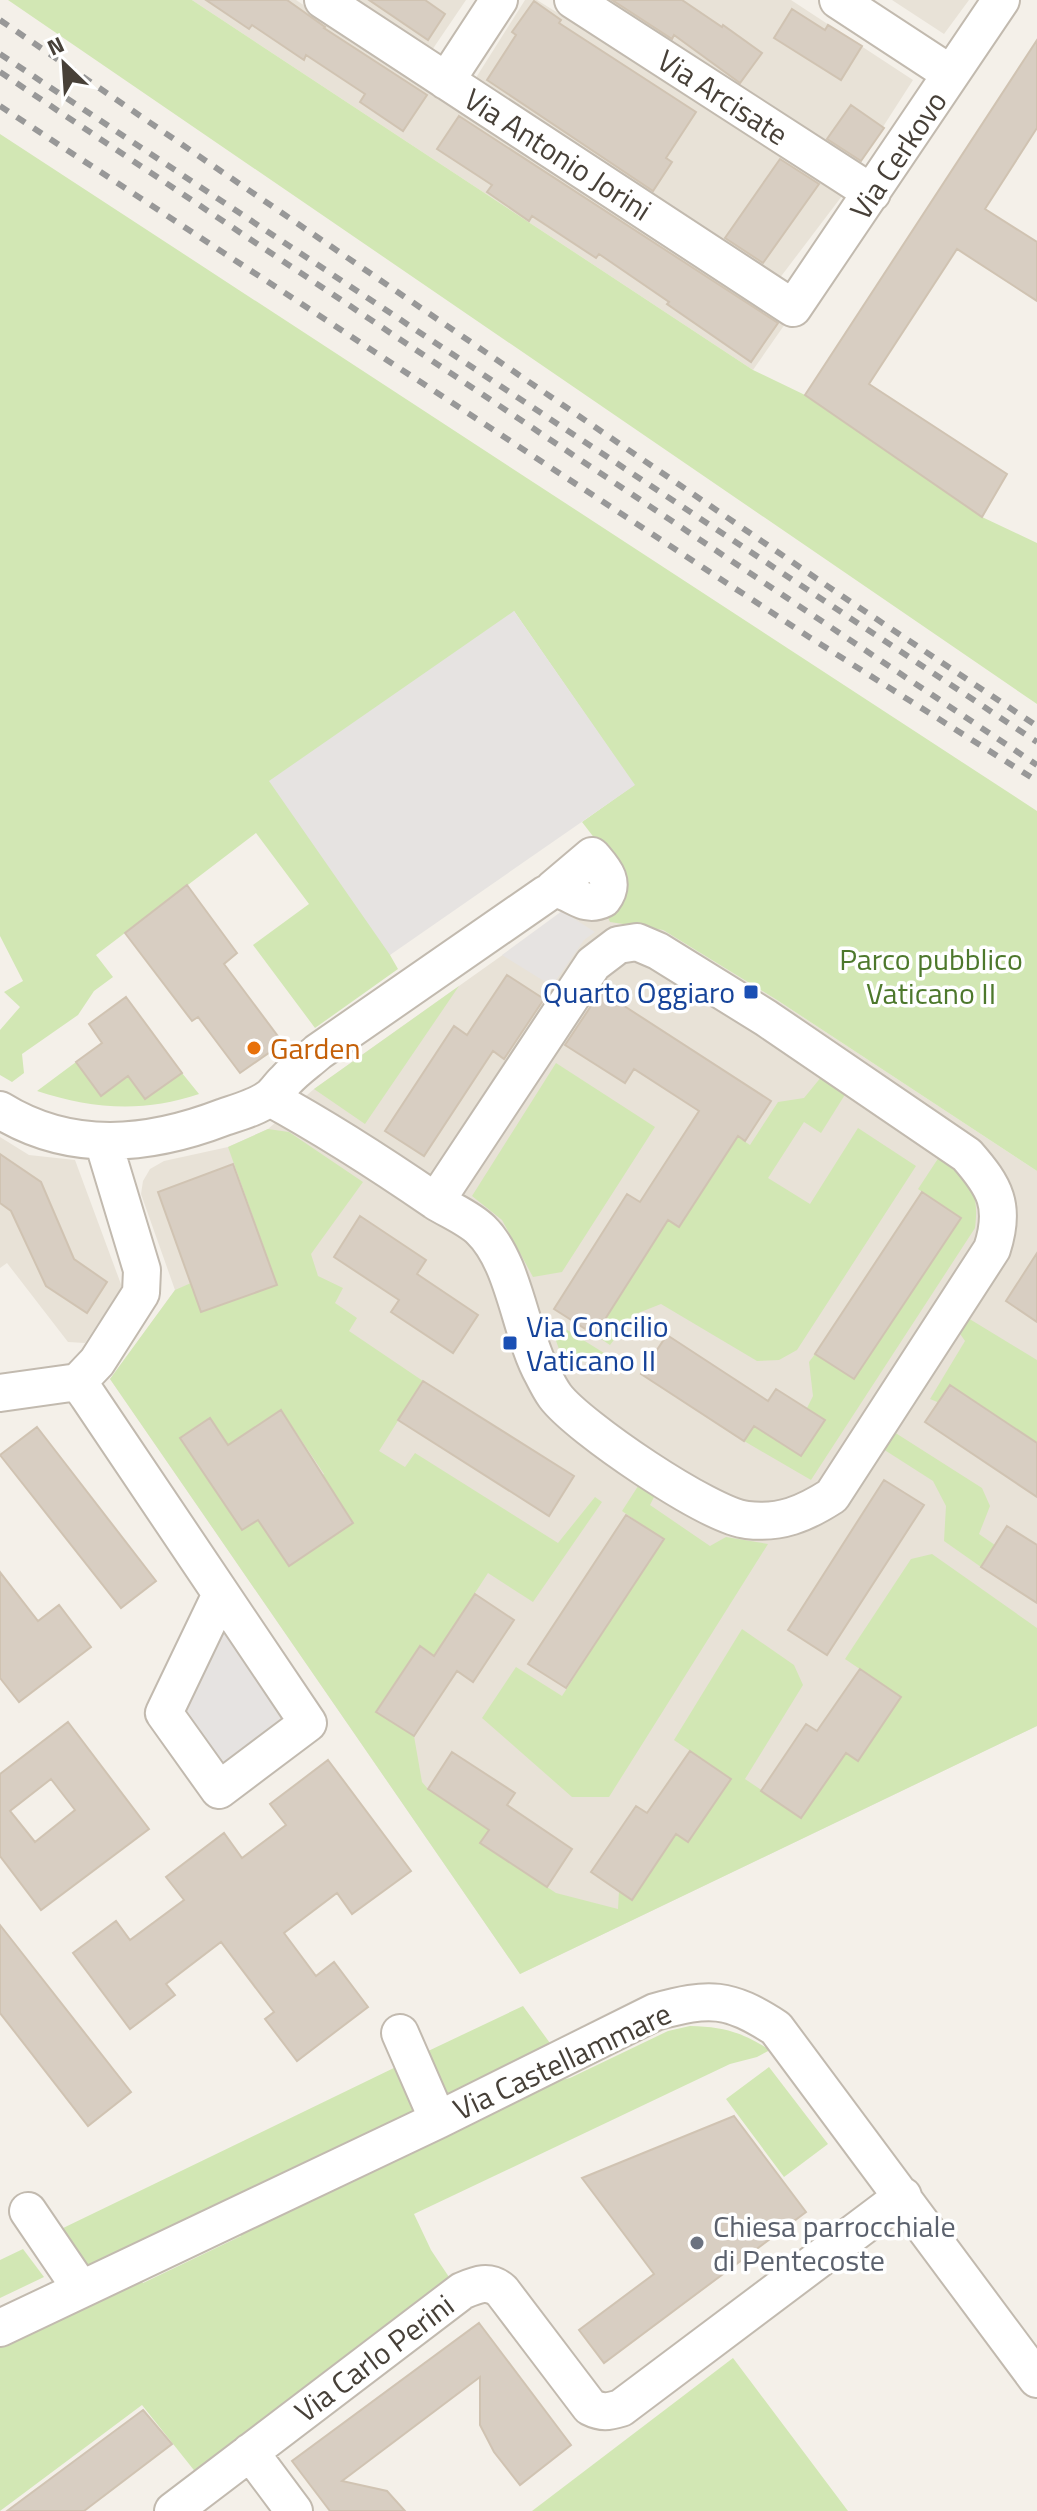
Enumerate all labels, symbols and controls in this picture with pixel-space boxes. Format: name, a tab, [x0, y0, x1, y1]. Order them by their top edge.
north arrow	[24, 24, 104, 104]
text: N	[41, 27, 70, 65]
street label: Via Arcisate	[648, 37, 798, 157]
street label: Via Antonio Jorini	[455, 76, 661, 232]
street label: Via Cerkovo	[838, 81, 958, 229]
park label: Parco pubblico Vaticano II	[839, 936, 1023, 1016]
place label: Quarto Oggiaro	[543, 969, 735, 1015]
marker: Quarto Oggiaro	[742, 983, 760, 1001]
place label: Garden	[270, 1025, 361, 1071]
marker: Garden	[245, 1039, 263, 1057]
place label: Via Concilio Vaticano II	[526, 1303, 669, 1383]
marker: Via Concilio Vaticano II	[501, 1334, 519, 1352]
street label: Via Castellammare	[445, 1990, 679, 2132]
place label: Chiesa parrocchiale di Pentecoste	[713, 2203, 956, 2283]
marker: Chiesa parrocchiale di Pentecoste	[688, 2234, 706, 2252]
street label: Via Carlo Perini	[285, 2283, 463, 2433]

